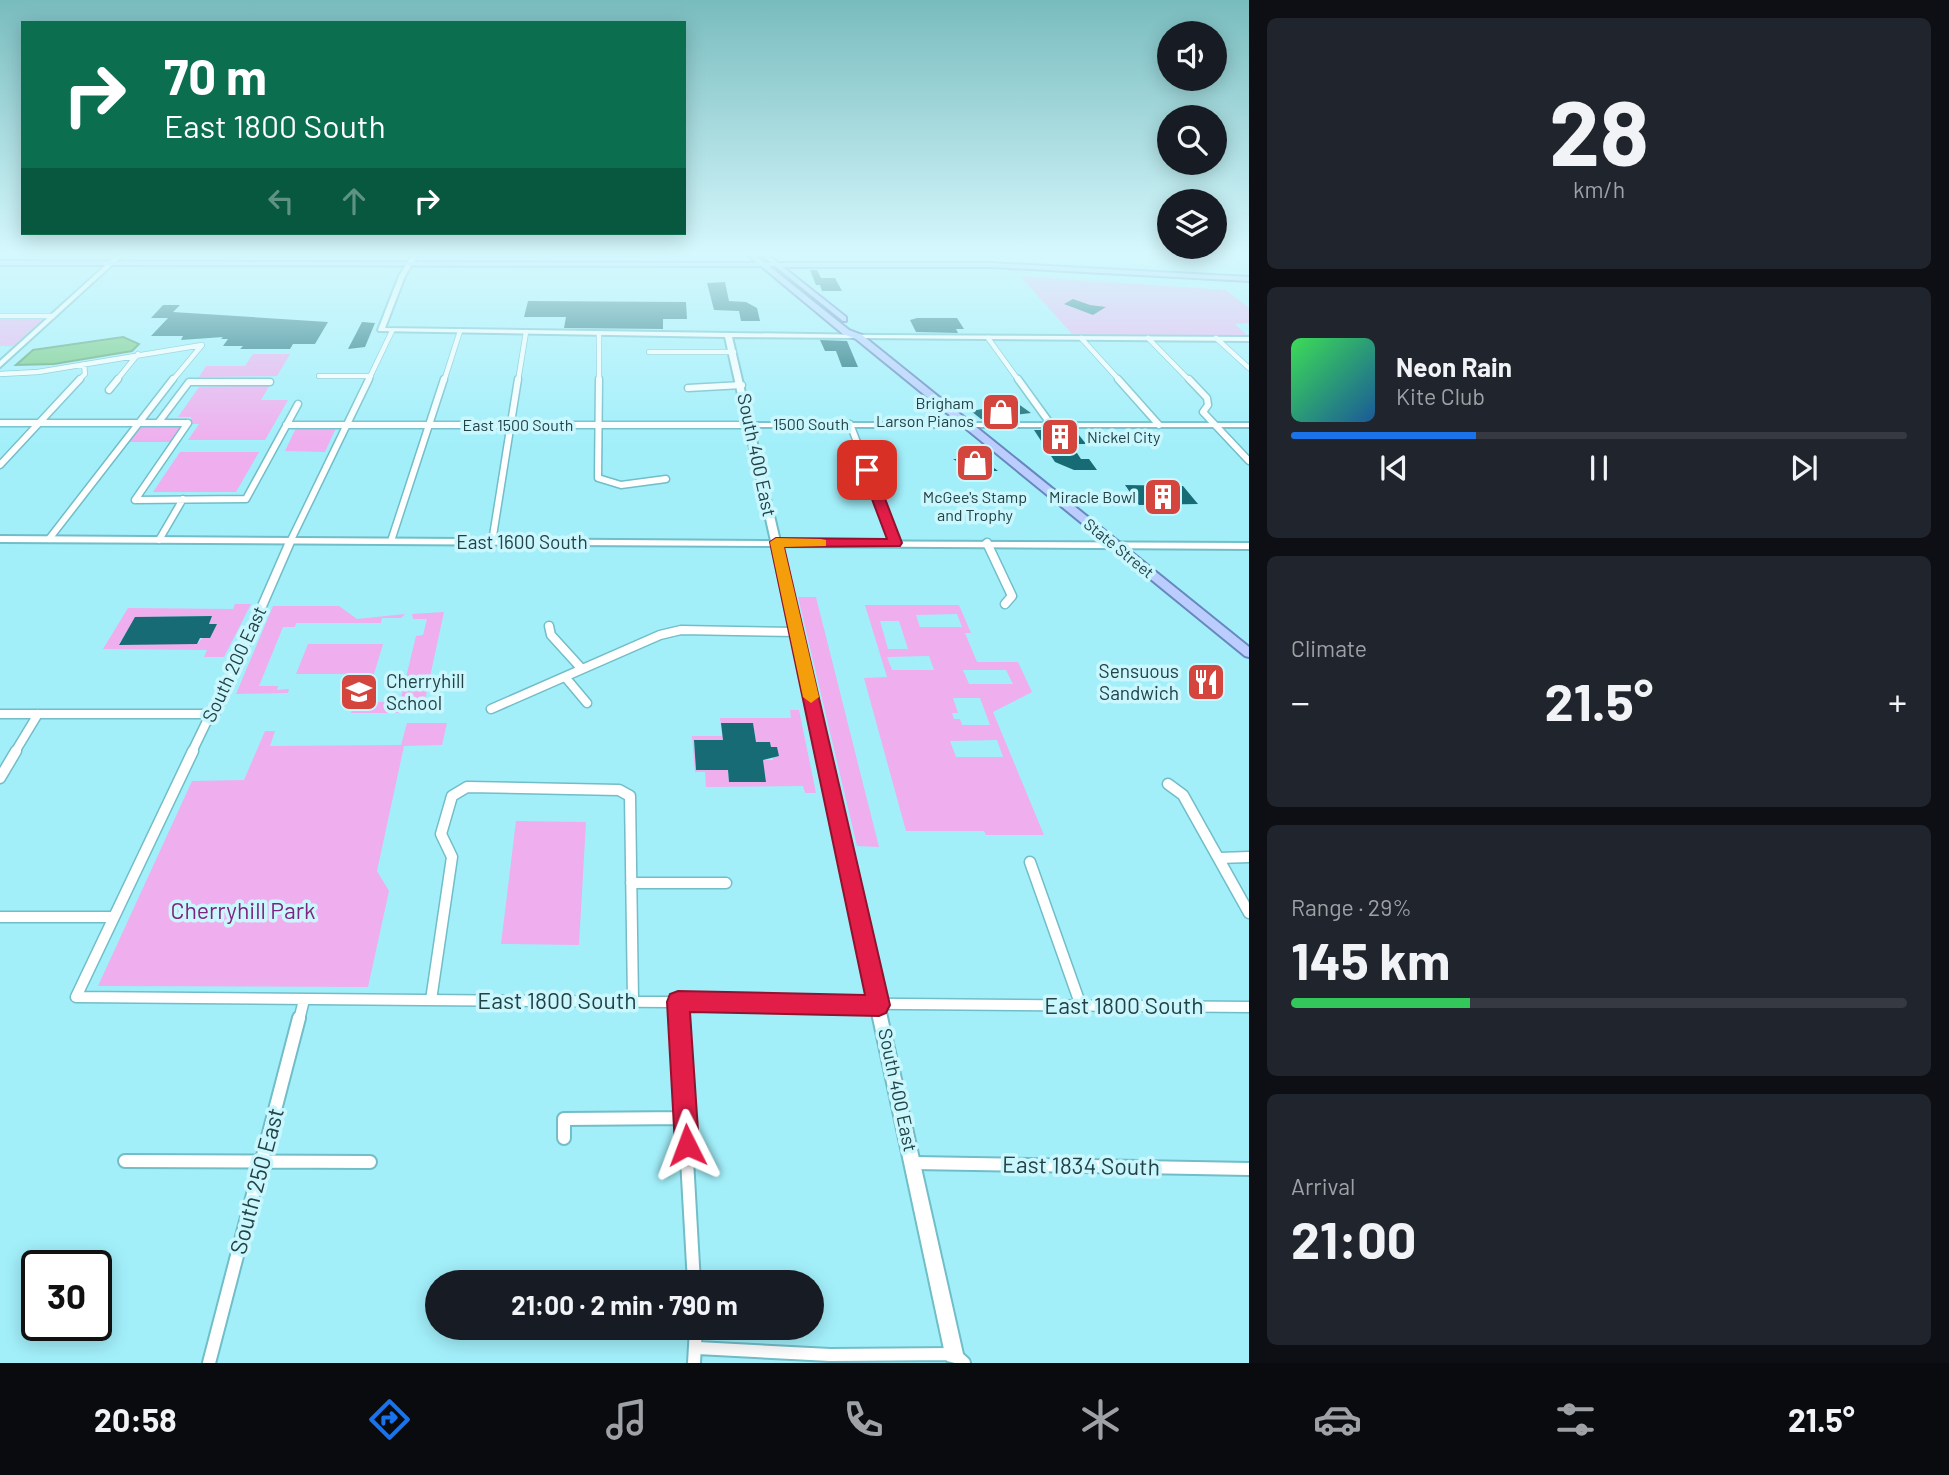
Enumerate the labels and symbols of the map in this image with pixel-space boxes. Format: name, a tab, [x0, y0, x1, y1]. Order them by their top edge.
street label: South 400 East	[733, 391, 782, 519]
shop icon: Brigham Larson Pianos	[980, 391, 1022, 433]
place label: Brigham Larson Pianos	[876, 393, 974, 430]
street label: 1500 South	[773, 414, 849, 433]
street label: East 1500 South	[463, 415, 573, 434]
building icon: Nickel City	[1039, 416, 1081, 458]
place label: Nickel City	[1087, 427, 1161, 446]
pin	[837, 440, 897, 500]
shop icon: McGee's Stamp and Trophy	[954, 442, 996, 484]
building icon: Miracle Bowl	[1142, 476, 1184, 518]
place label: McGee's Stamp and Trophy	[923, 487, 1027, 524]
place label: Miracle Bowl	[1049, 487, 1136, 506]
street label: State Street	[1081, 514, 1158, 582]
street label: East 1600 South	[456, 530, 588, 553]
street label: South 200 East	[197, 602, 270, 725]
place label: Sensuous Sandwich	[1099, 659, 1179, 704]
restaurant icon: Sensuous Sandwich	[1185, 661, 1227, 703]
place label: Cherryhill School	[386, 669, 465, 714]
school or university icon: Cherryhill School	[338, 671, 380, 713]
park label: Cherryhill Park	[170, 896, 316, 924]
street label: East 1800 South	[477, 986, 637, 1014]
street label: East 1800 South	[1044, 991, 1204, 1019]
street label: South 400 East	[874, 1026, 923, 1154]
street label: South 250 East	[223, 1104, 289, 1257]
position arrow	[650, 1108, 724, 1182]
street label: East 1834 South	[1002, 1150, 1160, 1180]
speed limit sign: 30	[21, 1250, 112, 1341]

